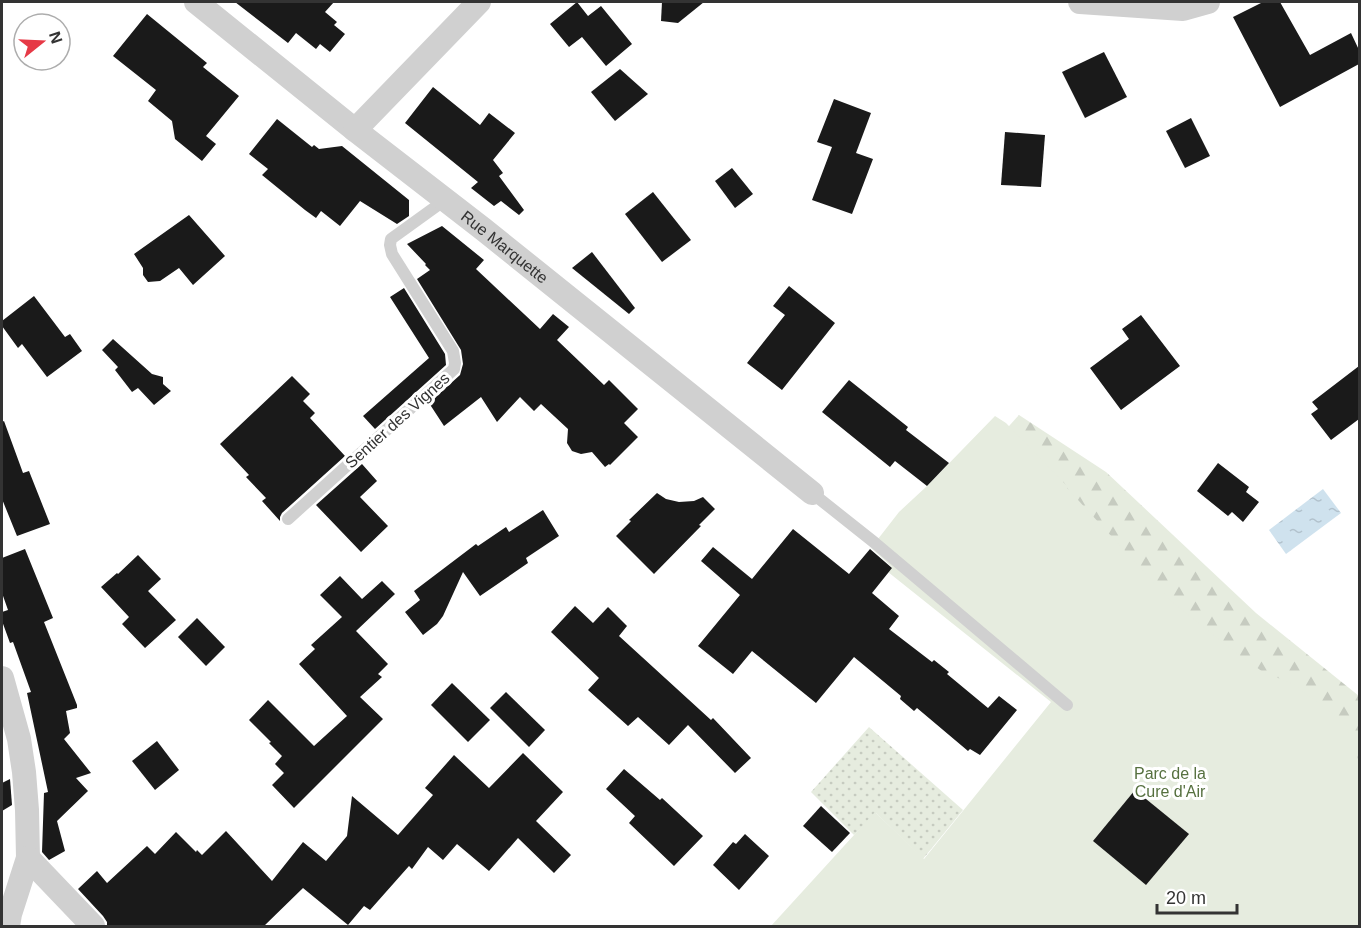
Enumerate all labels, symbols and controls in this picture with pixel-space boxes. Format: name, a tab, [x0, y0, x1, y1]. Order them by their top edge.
north arrow	[12, 12, 72, 72]
text: N	[46, 29, 66, 46]
street label: Rue Marquette	[458, 207, 551, 287]
street label: Sentier des Vignes	[342, 369, 453, 472]
park label: Parc de la Cure d'Air	[1134, 765, 1206, 800]
scale bar	[1157, 877, 1236, 915]
text: 20 m	[1166, 888, 1206, 908]

